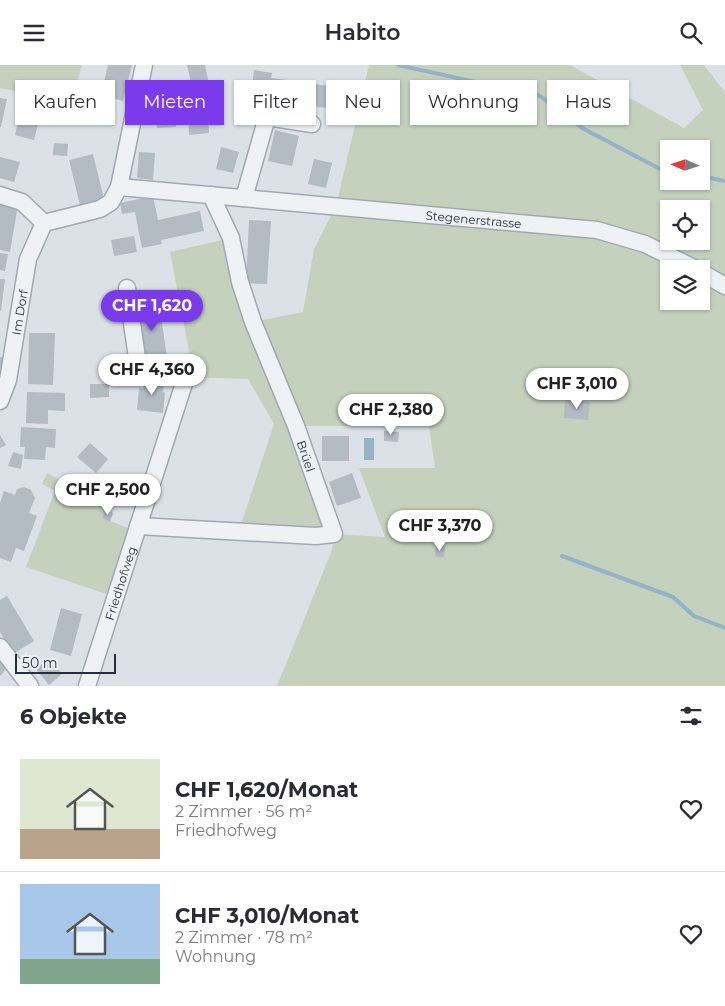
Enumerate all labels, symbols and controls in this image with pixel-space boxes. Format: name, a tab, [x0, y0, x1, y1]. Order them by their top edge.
icon: menu	[20, 19, 48, 47]
text: Habito	[325, 19, 400, 46]
icon: search	[677, 19, 705, 47]
chip: Kaufen	[15, 80, 115, 125]
chip: Mieten	[125, 80, 224, 125]
chip: Filter	[234, 80, 316, 125]
chip: Neu	[326, 80, 400, 125]
chip: Wohnung	[410, 80, 537, 125]
chip: Haus	[547, 80, 629, 125]
north arrow	[660, 140, 710, 190]
map controls	[660, 140, 710, 310]
button: locate	[660, 200, 710, 250]
street label: Stegenerstrasse	[425, 207, 522, 231]
button: layers	[660, 260, 710, 310]
street label: Im Dorf	[8, 288, 30, 336]
pin: CHF 1,620	[95, 289, 209, 332]
text: CHF 1,620	[112, 296, 192, 315]
pin: CHF 4,360	[95, 353, 209, 396]
text: CHF 4,360	[109, 360, 195, 379]
pin: CHF 3,010	[520, 367, 634, 410]
text: CHF 3,010	[537, 374, 617, 393]
pin: CHF 2,380	[334, 393, 448, 436]
text: CHF 2,380	[349, 400, 433, 419]
street label: Brüel	[294, 438, 318, 474]
pin: CHF 2,500	[51, 473, 165, 516]
text: CHF 2,500	[66, 480, 150, 499]
pin: CHF 3,370	[383, 509, 497, 552]
text: CHF 3,370	[399, 516, 481, 535]
street label: Friedhofweg	[101, 544, 139, 622]
scale bar	[15, 651, 116, 674]
text: 50 m	[22, 654, 58, 672]
icon: filters	[677, 702, 705, 730]
text: 6 Objekte	[20, 704, 127, 729]
text: CHF 1,620/Monat	[175, 777, 358, 802]
icon: home	[60, 779, 120, 839]
icon: heart	[677, 795, 705, 823]
text: 2 Zimmer · 56 m²	[175, 802, 312, 821]
text: Friedhofweg	[175, 821, 277, 840]
text: CHF 3,010/Monat	[175, 903, 359, 928]
icon: home	[60, 904, 120, 964]
icon: heart	[677, 920, 705, 948]
text: 2 Zimmer · 78 m²	[175, 928, 313, 947]
text: Wohnung	[175, 947, 256, 966]

